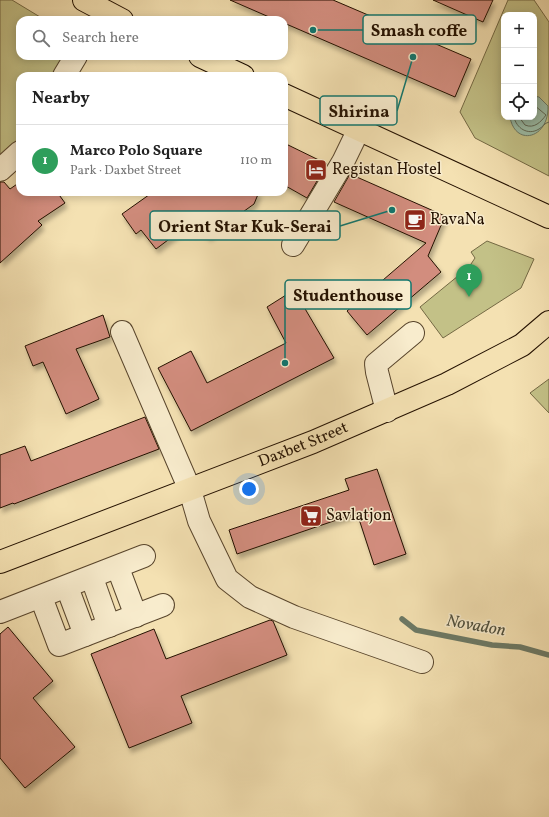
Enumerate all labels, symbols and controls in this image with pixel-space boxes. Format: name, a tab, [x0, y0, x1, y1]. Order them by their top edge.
map controls	[501, 12, 537, 120]
button: +	[501, 12, 537, 48]
callout: Smash coffe	[363, 15, 476, 44]
search box	[16, 16, 288, 60]
text: Smash coffe	[371, 20, 468, 43]
icon: search	[30, 27, 52, 49]
text: Search here	[62, 28, 139, 49]
button: −	[501, 48, 537, 84]
button: locate	[501, 84, 537, 120]
text: Nearby	[32, 87, 90, 110]
callout: Shirina	[320, 96, 397, 125]
text: Shirina	[328, 101, 390, 124]
text: Marco Polo Square	[70, 141, 202, 162]
text: 1	[42, 152, 48, 170]
text: 110 m	[240, 152, 272, 170]
hotel icon: Registan Hostel	[303, 157, 329, 183]
place label: Registan Hostel	[332, 159, 442, 181]
text: Park · Daxbet Street	[70, 162, 181, 180]
cafe icon: RavaNa	[402, 207, 428, 233]
place label: RavaNa	[430, 209, 485, 231]
callout: Orient Star Kuk-Serai	[150, 211, 340, 240]
text: Orient Star Kuk-Serai	[158, 216, 332, 239]
pin: 1	[456, 264, 482, 297]
callout: Studenthouse	[285, 280, 411, 309]
text: Studenthouse	[293, 285, 403, 308]
street label: Daxbet Street	[255, 417, 352, 473]
your location	[239, 479, 259, 499]
supermarket icon: Savlatjon	[298, 503, 324, 529]
place label: Savlatjon	[326, 505, 392, 527]
water label: Novadon	[445, 609, 508, 643]

